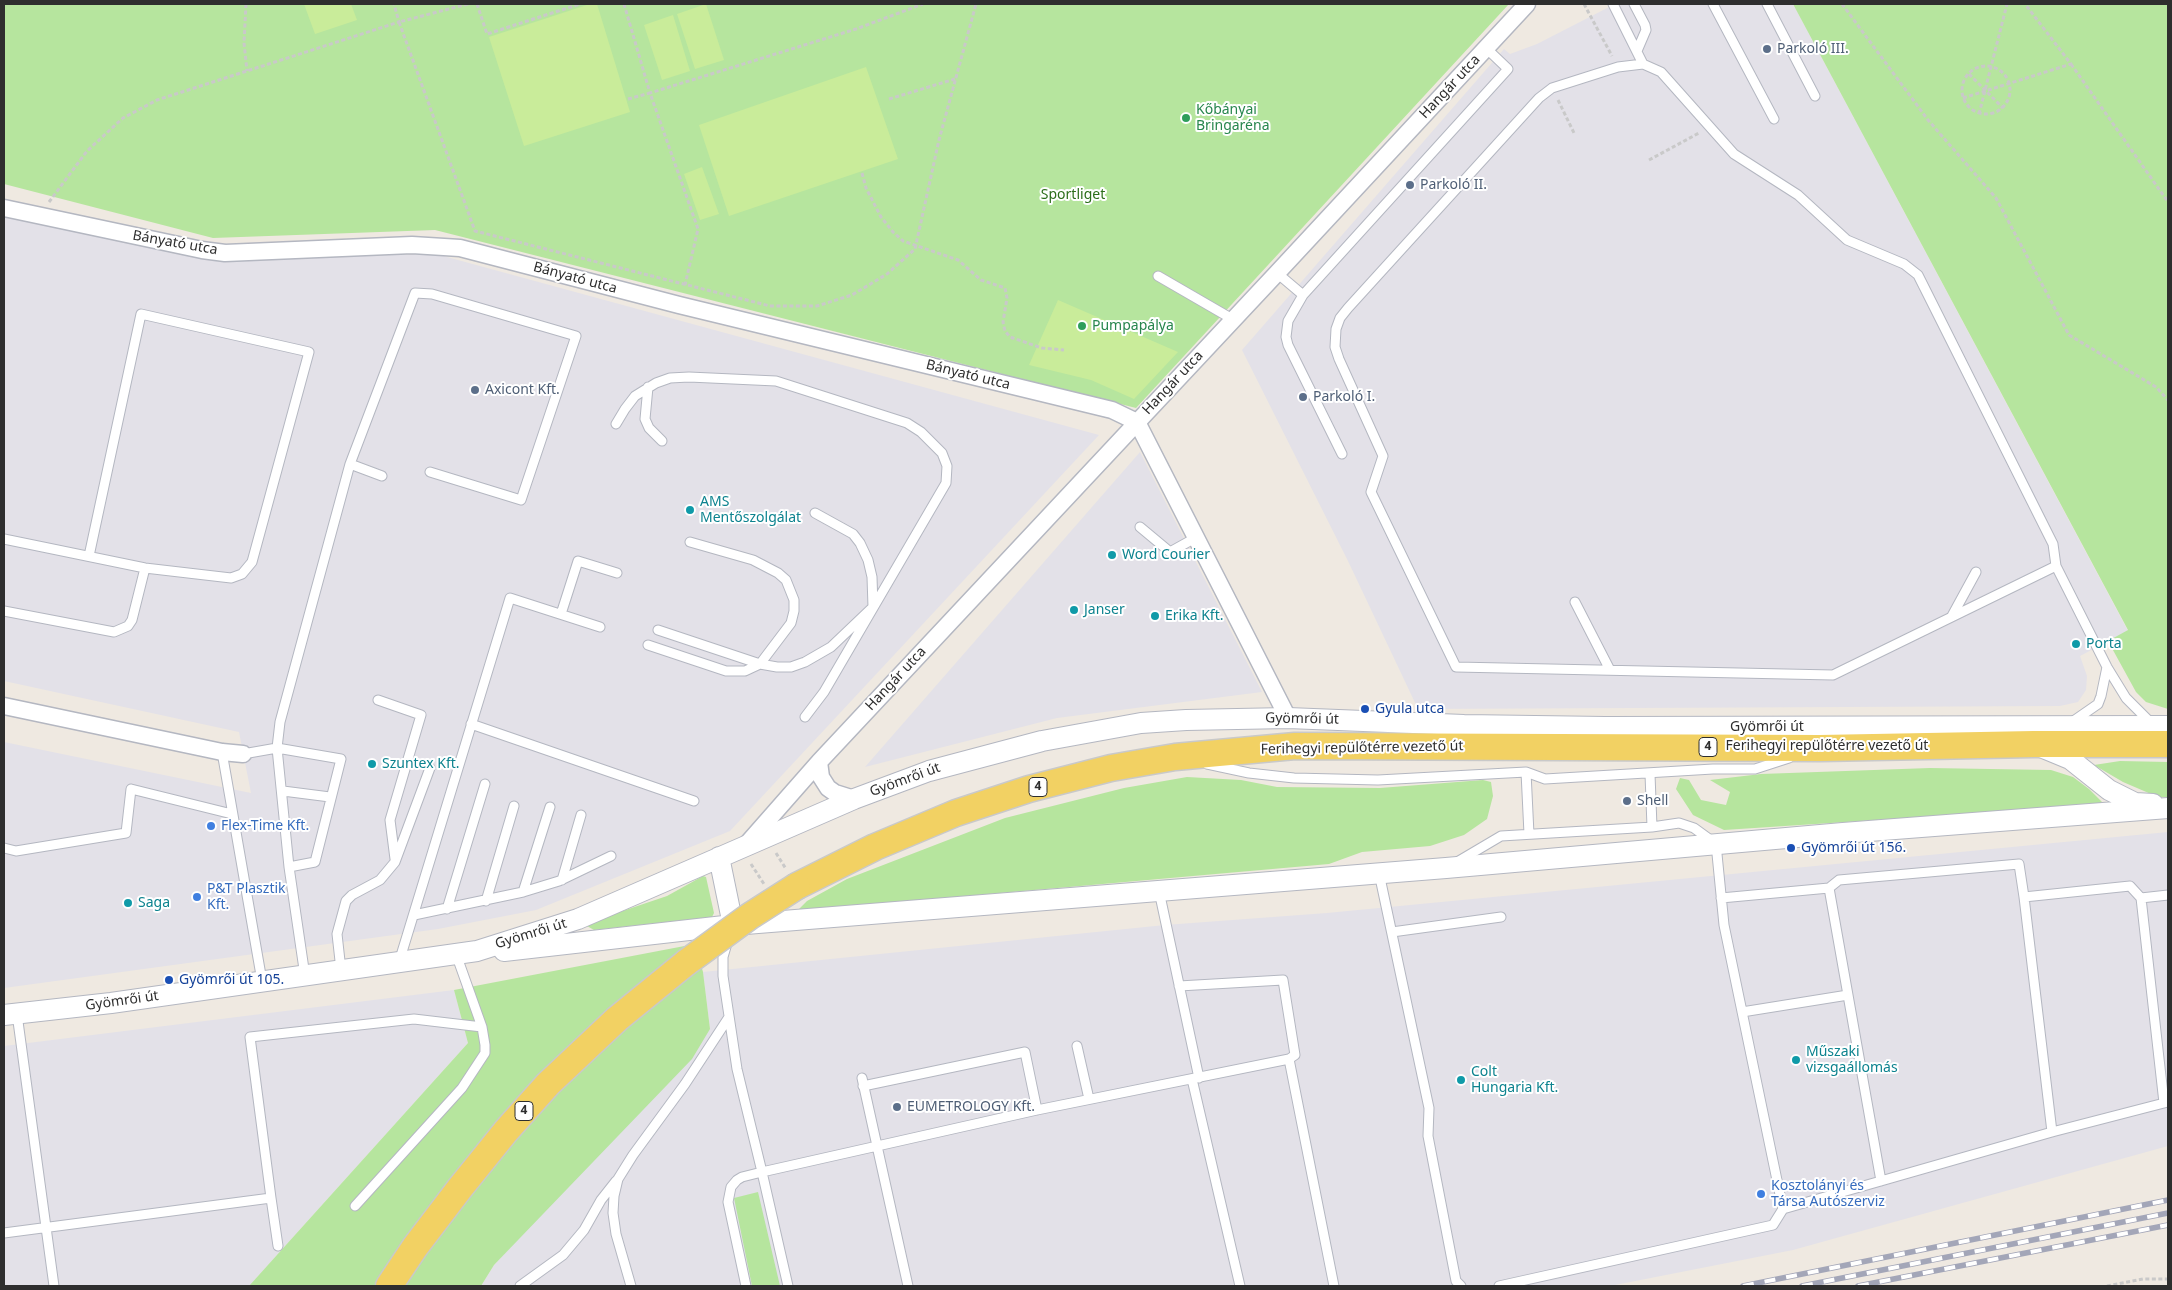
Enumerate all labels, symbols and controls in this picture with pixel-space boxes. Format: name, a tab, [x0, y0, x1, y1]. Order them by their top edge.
place label: Parkoló III.	[1777, 41, 1849, 57]
marker: Parkoló III.	[1761, 43, 1773, 55]
street label: Hangár utca	[1416, 52, 1484, 122]
place label: Kőbányai Bringaréna	[1196, 102, 1270, 134]
marker: Kőbányai Bringaréna	[1180, 112, 1192, 124]
place label: Parkoló II.	[1420, 177, 1487, 193]
marker: Parkoló II.	[1404, 179, 1416, 191]
park label: Sportliget	[1041, 187, 1105, 203]
street label: Bányató utca	[131, 227, 219, 259]
street label: Bányató utca	[531, 259, 619, 297]
place label: Pumpapálya	[1092, 318, 1174, 334]
marker: Pumpapálya	[1076, 320, 1088, 332]
street label: Hangár utca	[1139, 348, 1207, 418]
street label: Bányató utca	[924, 356, 1012, 394]
place label: Axicont Kft.	[485, 382, 560, 398]
marker: Axicont Kft.	[469, 384, 481, 396]
place label: Parkoló I.	[1313, 389, 1375, 405]
marker: Parkoló I.	[1297, 391, 1309, 403]
place label: AMS Mentőszolgálat	[700, 494, 801, 526]
marker: AMS Mentőszolgálat	[684, 504, 696, 516]
place label: Word Courier	[1122, 547, 1210, 563]
marker: Word Courier	[1106, 549, 1118, 561]
place label: Janser	[1084, 602, 1125, 618]
marker: Janser	[1068, 604, 1080, 616]
place label: Erika Kft.	[1165, 608, 1223, 624]
marker: Erika Kft.	[1149, 610, 1161, 622]
place label: Porta	[2086, 636, 2122, 652]
marker: Porta	[2070, 638, 2082, 650]
street label: Hangár utca	[862, 644, 930, 714]
place label: Gyula utca	[1375, 701, 1444, 717]
marker: Gyula utca	[1359, 703, 1371, 715]
street label: Gyömrői út	[1265, 710, 1339, 728]
street label: Gyömrői út	[1730, 719, 1804, 735]
street label: Ferihegyi repülőtérre vezető út	[1260, 738, 1464, 758]
road number: 4	[1699, 738, 1717, 756]
street label: Ferihegyi repülőtérre vezető út	[1726, 738, 1928, 754]
place label: Szuntex Kft.	[382, 756, 460, 772]
marker: Szuntex Kft.	[366, 758, 378, 770]
street label: Gyömrői út	[867, 759, 943, 801]
road number: 4	[1029, 778, 1047, 796]
place label: Shell	[1637, 793, 1668, 809]
marker: Shell	[1621, 795, 1633, 807]
place label: Flex-Time Kft.	[221, 818, 309, 834]
marker: Flex-Time Kft.	[205, 820, 217, 832]
place label: Gyömrői út 156.	[1801, 840, 1906, 856]
marker: Gyömrői út 156.	[1785, 842, 1797, 854]
place label: P&T Plasztik Kft.	[207, 881, 286, 914]
marker: P&T Plasztik Kft.	[191, 891, 203, 903]
place label: Saga	[138, 895, 170, 911]
marker: Saga	[122, 897, 134, 909]
street label: Gyömrői út	[493, 915, 569, 953]
place label: Gyömrői út 105.	[179, 972, 284, 988]
marker: Gyömrői út 105.	[163, 974, 175, 986]
street label: Gyömrői út	[84, 988, 160, 1014]
place label: Műszaki vizsgaállomás	[1806, 1044, 1898, 1076]
marker: Műszaki vizsgaállomás	[1790, 1054, 1802, 1066]
place label: Colt Hungaria Kft.	[1471, 1064, 1558, 1096]
marker: Colt Hungaria Kft.	[1455, 1074, 1467, 1086]
place label: EUMETROLOGY Kft.	[907, 1099, 1035, 1115]
marker: EUMETROLOGY Kft.	[891, 1101, 903, 1113]
road number: 4	[515, 1102, 533, 1120]
place label: Kosztolányi és Társa Autószerviz	[1771, 1178, 1885, 1210]
marker: Kosztolányi és Társa Autószerviz	[1755, 1188, 1767, 1200]

